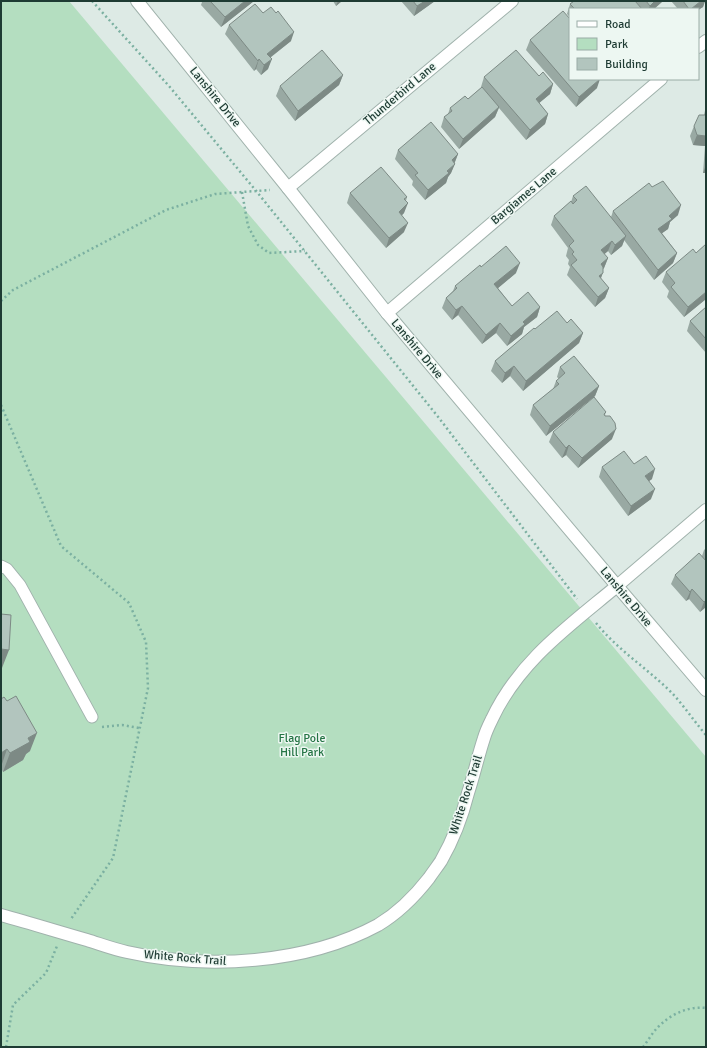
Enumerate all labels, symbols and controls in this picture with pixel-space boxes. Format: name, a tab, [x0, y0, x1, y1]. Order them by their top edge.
legend	[569, 8, 699, 80]
text: Road	[605, 17, 631, 32]
text: Park	[605, 37, 628, 52]
text: Building	[605, 57, 648, 72]
street label: Thunderbird Lane	[361, 59, 439, 129]
street label: Lanshire Drive	[186, 64, 244, 130]
street label: Bargiames Lane	[488, 164, 560, 228]
street label: Lanshire Drive	[388, 316, 446, 382]
street label: Lanshire Drive	[597, 564, 655, 630]
park label: Flag Pole Hill Park	[279, 731, 325, 760]
street label: White Rock Trail	[446, 753, 486, 837]
street label: White Rock Trail	[143, 947, 227, 969]

